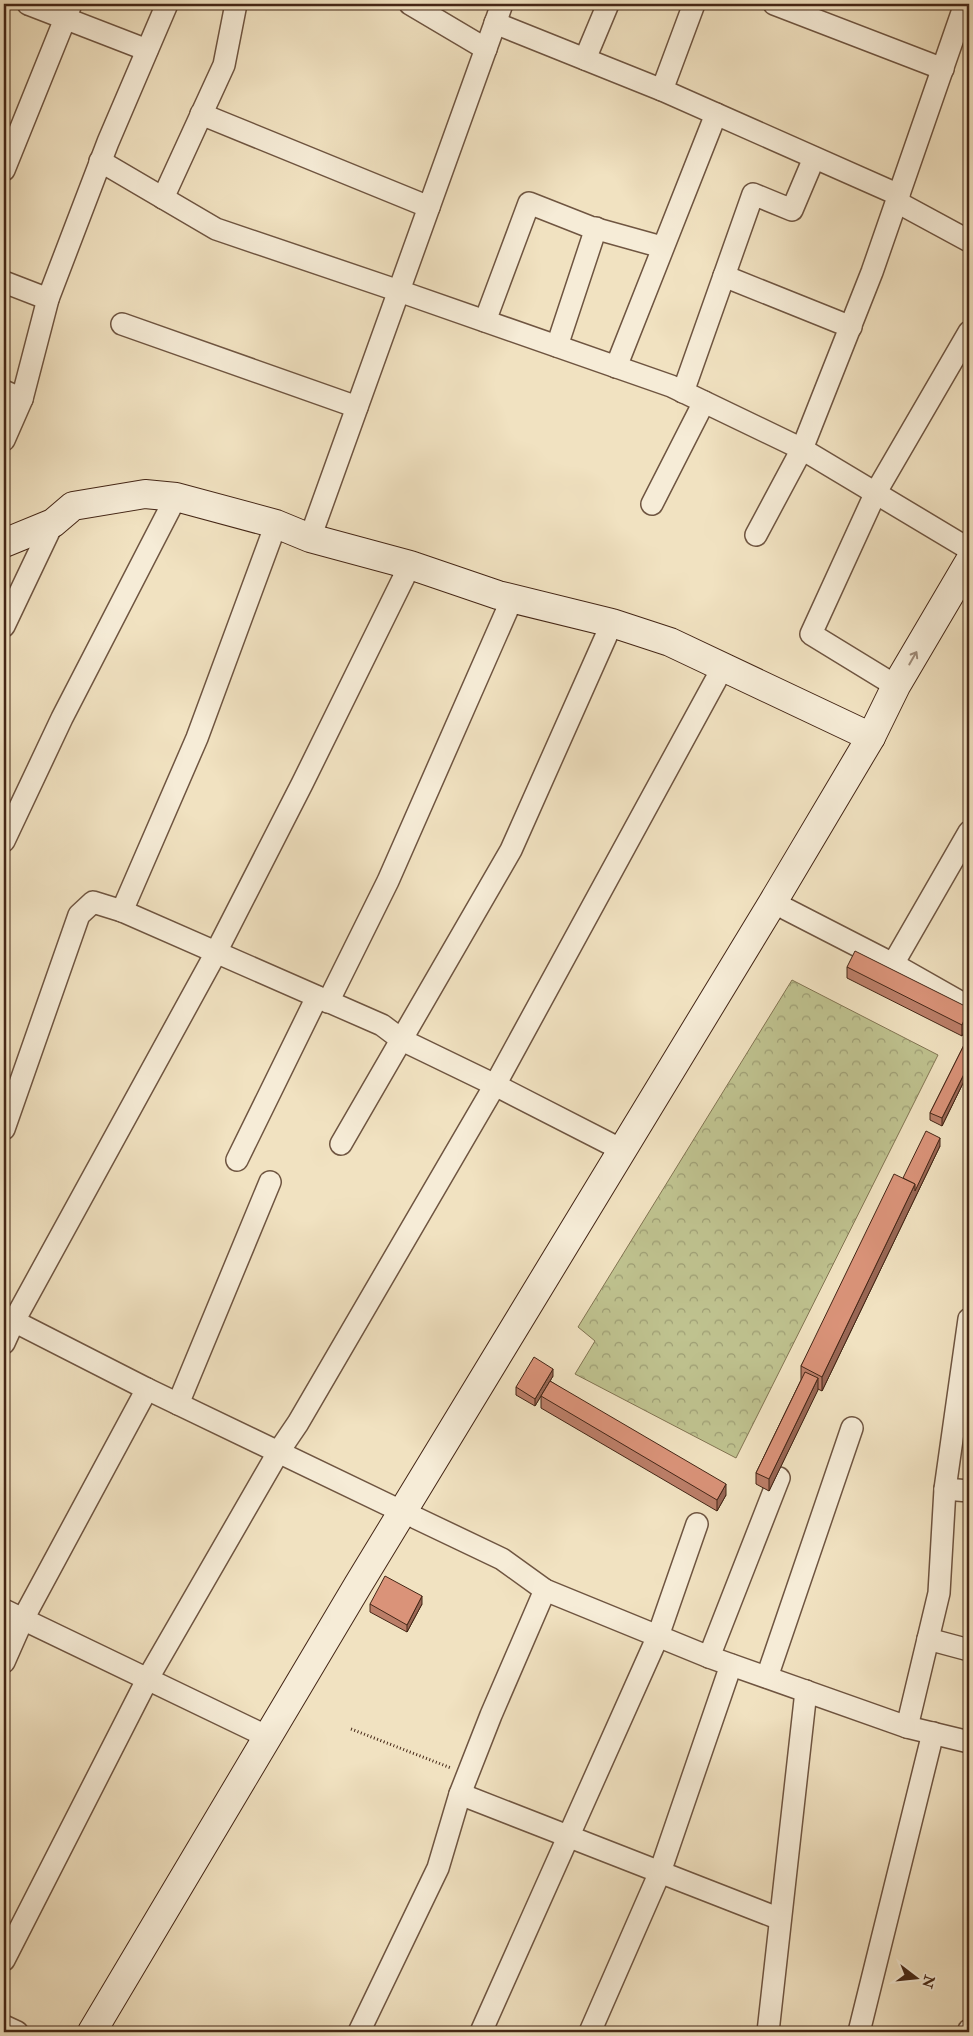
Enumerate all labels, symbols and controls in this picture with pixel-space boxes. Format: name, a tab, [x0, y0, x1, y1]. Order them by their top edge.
one-way arrow	[909, 651, 919, 665]
north arrow	[890, 1954, 940, 2004]
text: N	[918, 1972, 938, 1990]

